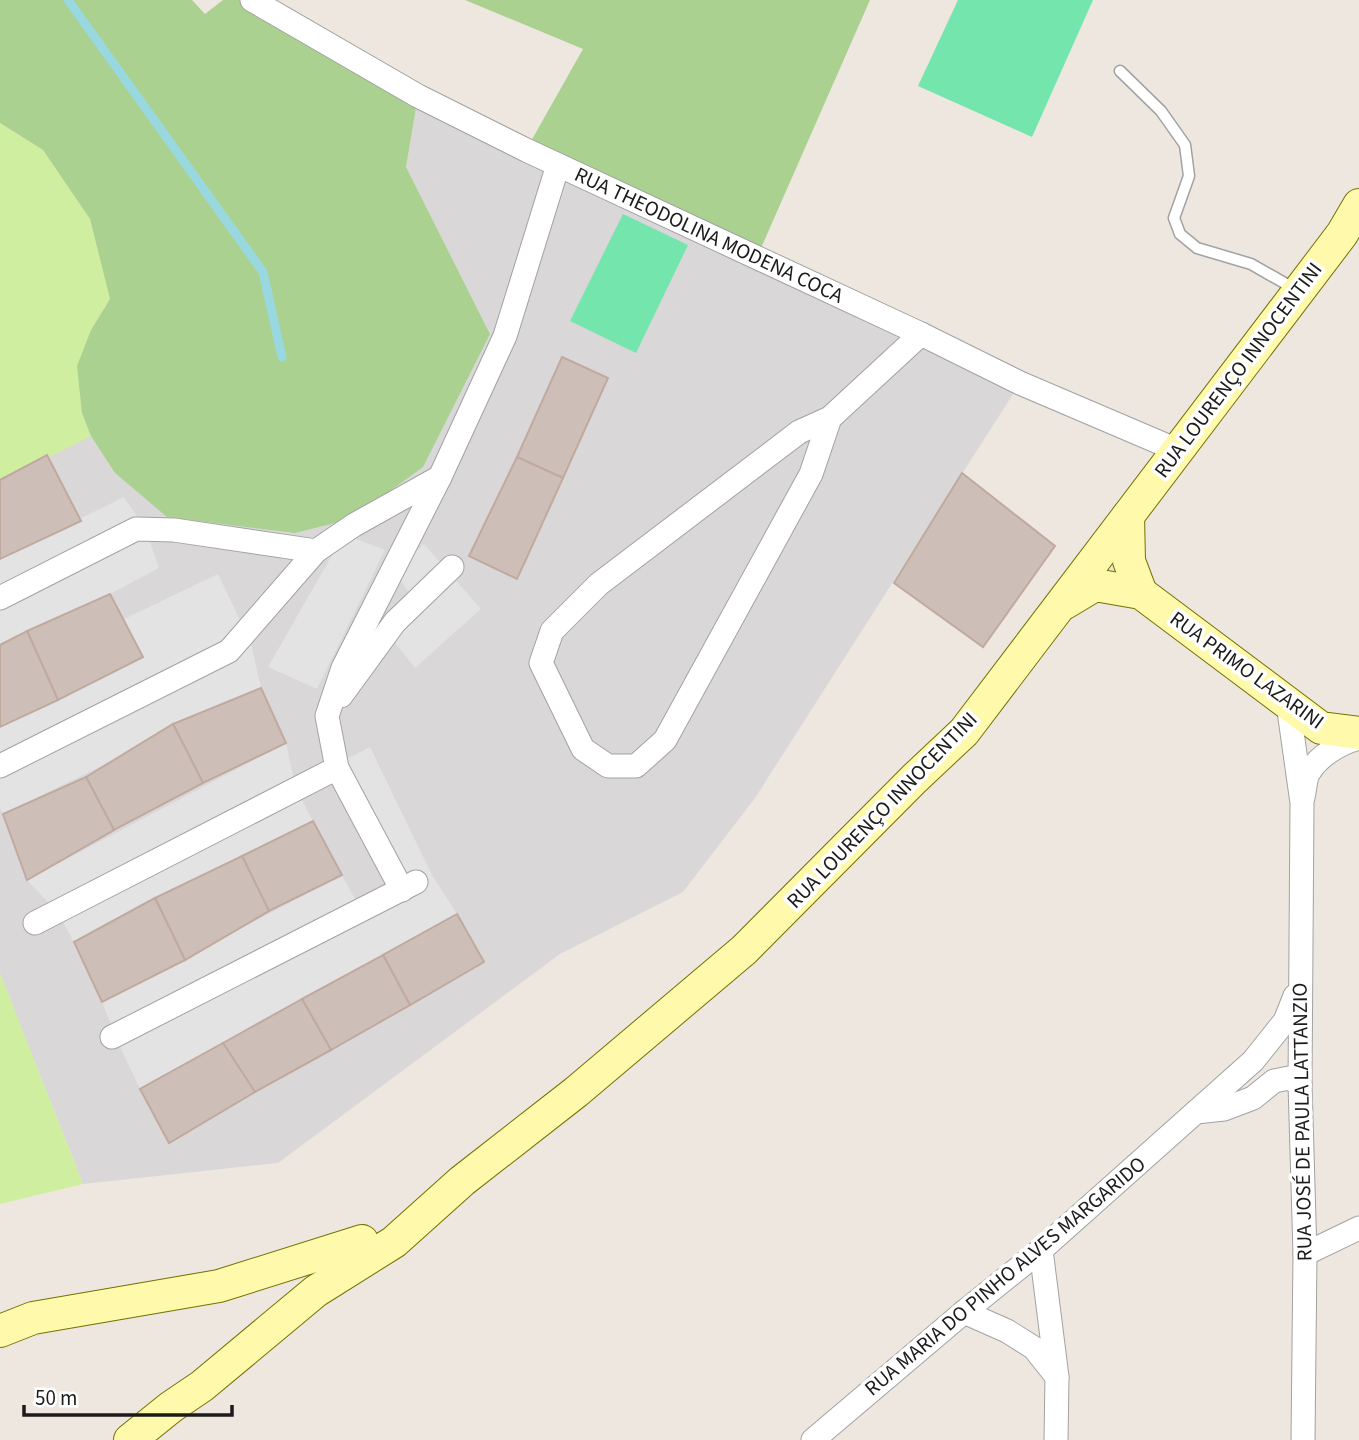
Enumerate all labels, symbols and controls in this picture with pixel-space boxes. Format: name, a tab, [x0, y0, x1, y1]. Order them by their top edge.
street label: RUA THEODOLINA MODENA COCA	[570, 159, 849, 311]
street label: RUA LOURENÇO INNOCENTINI	[1147, 256, 1329, 484]
street label: RUA PRIMO LAZARINI	[1164, 604, 1330, 736]
street label: RUA LOURENÇO INNOCENTINI	[780, 705, 984, 915]
street label: RUA JOSÉ DE PAULA LATTANZIO	[1285, 982, 1319, 1262]
street label: RUA MARIA DO PINHO ALVES MARGARIDO	[858, 1149, 1152, 1403]
scale bar	[24, 1374, 233, 1418]
text: 50 m	[35, 1383, 77, 1413]

